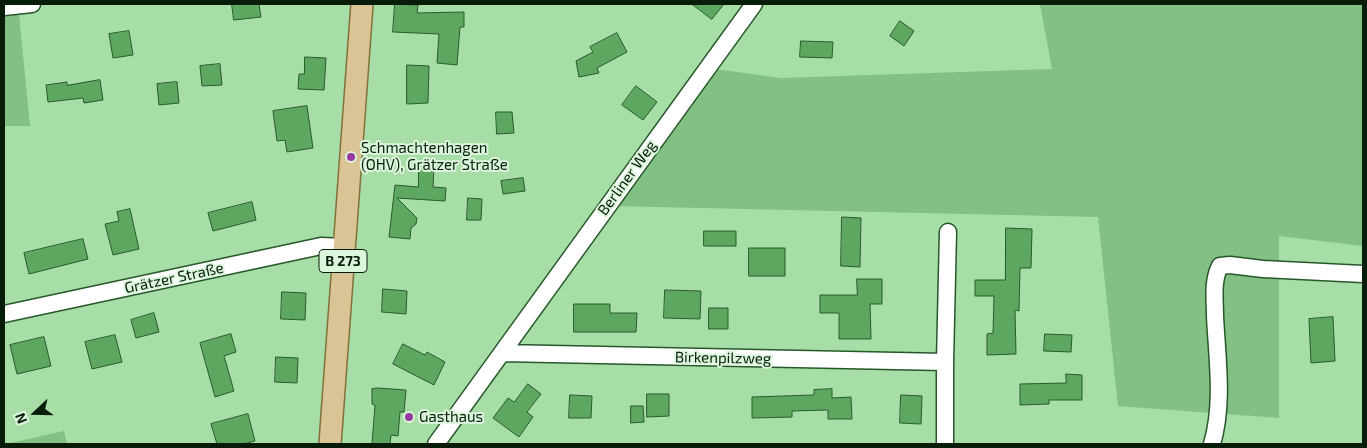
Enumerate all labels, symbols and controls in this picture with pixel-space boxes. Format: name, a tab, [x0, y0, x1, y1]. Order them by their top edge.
street label: Berliner Weg	[594, 137, 660, 219]
place label: Schmachtenhagen (OHV), Grätzer Straße	[361, 139, 508, 174]
marker: Schmachtenhagen (OHV), Grätzer Straße	[345, 151, 357, 163]
road number: B 273	[319, 250, 367, 272]
street label: Grätzer Straße	[123, 259, 225, 297]
street label: Birkenpilzweg	[675, 348, 771, 368]
north arrow	[10, 388, 60, 438]
place label: Gasthaus	[419, 408, 483, 426]
text: N	[11, 411, 30, 426]
marker: Gasthaus	[403, 411, 415, 423]

